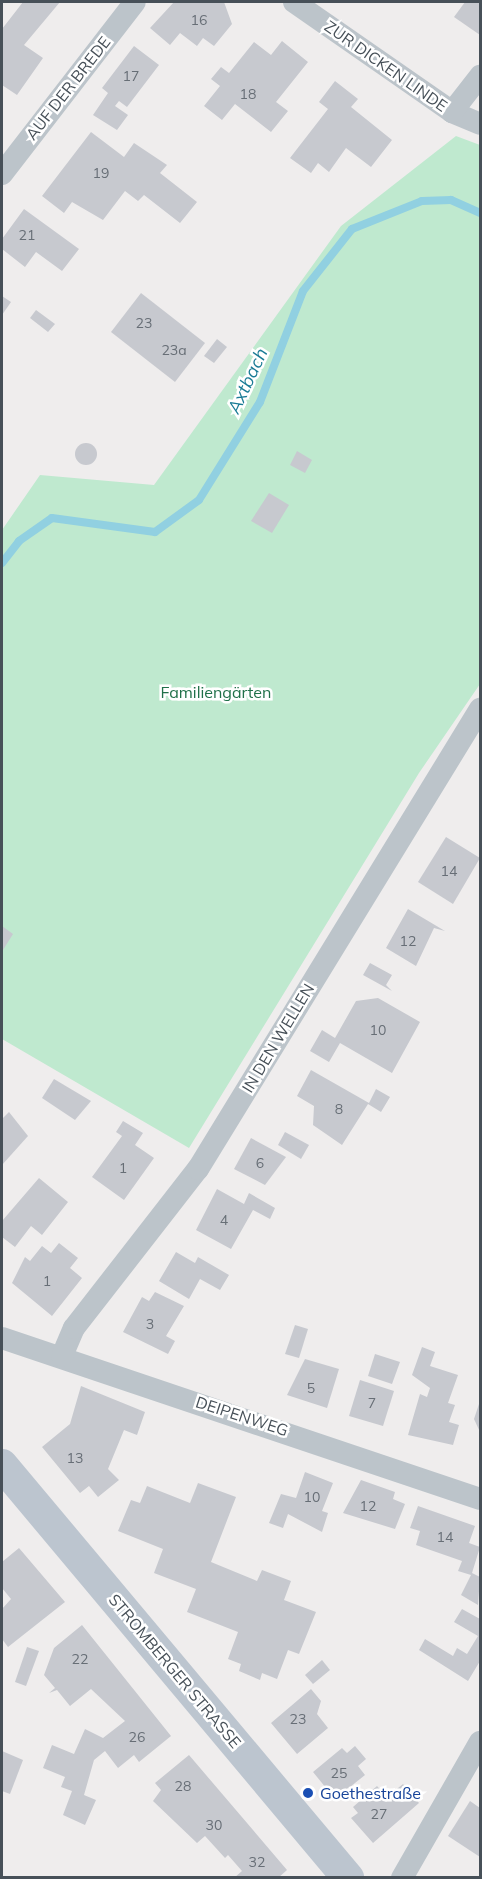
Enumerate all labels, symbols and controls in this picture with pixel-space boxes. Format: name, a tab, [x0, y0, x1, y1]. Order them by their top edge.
house number: 16	[191, 12, 207, 28]
street label: ZUR DICKEN LINDE	[321, 16, 451, 116]
street label: AUF DER BREDE	[22, 33, 114, 143]
house number: 17	[123, 68, 139, 84]
house number: 18	[240, 86, 256, 102]
house number: 19	[93, 165, 109, 181]
house number: 21	[19, 227, 35, 243]
house number: 23	[136, 315, 152, 331]
house number: 23a	[161, 342, 187, 358]
water label: Axtbach	[223, 345, 273, 417]
park label: Familiengärten	[161, 682, 271, 702]
house number: 14	[441, 863, 457, 879]
house number: 12	[400, 933, 416, 949]
street label: IN DEN WELLEN	[238, 980, 318, 1096]
house number: 10	[370, 1022, 386, 1038]
house number: 8	[335, 1101, 343, 1117]
house number: 6	[256, 1155, 264, 1171]
house number: 1	[119, 1160, 127, 1176]
house number: 4	[220, 1212, 228, 1228]
house number: 1	[43, 1273, 51, 1289]
house number: 3	[146, 1316, 154, 1332]
house number: 5	[307, 1380, 315, 1396]
street label: DEIPENWEG	[193, 1392, 291, 1440]
house number: 7	[368, 1395, 376, 1411]
house number: 13	[67, 1450, 83, 1466]
house number: 10	[304, 1489, 320, 1505]
house number: 12	[360, 1498, 376, 1514]
house number: 14	[437, 1529, 453, 1545]
street label: STROMBERGER STRASSE	[105, 1590, 245, 1752]
house number: 22	[72, 1651, 88, 1667]
house number: 23	[290, 1711, 306, 1727]
house number: 26	[129, 1729, 145, 1745]
house number: 25	[331, 1765, 347, 1781]
house number: 28	[175, 1778, 191, 1794]
place label: Goethestraße	[320, 1783, 421, 1803]
marker: Goethestraße	[301, 1786, 315, 1800]
house number: 27	[371, 1806, 387, 1822]
house number: 30	[206, 1817, 222, 1833]
house number: 32	[249, 1854, 265, 1870]

